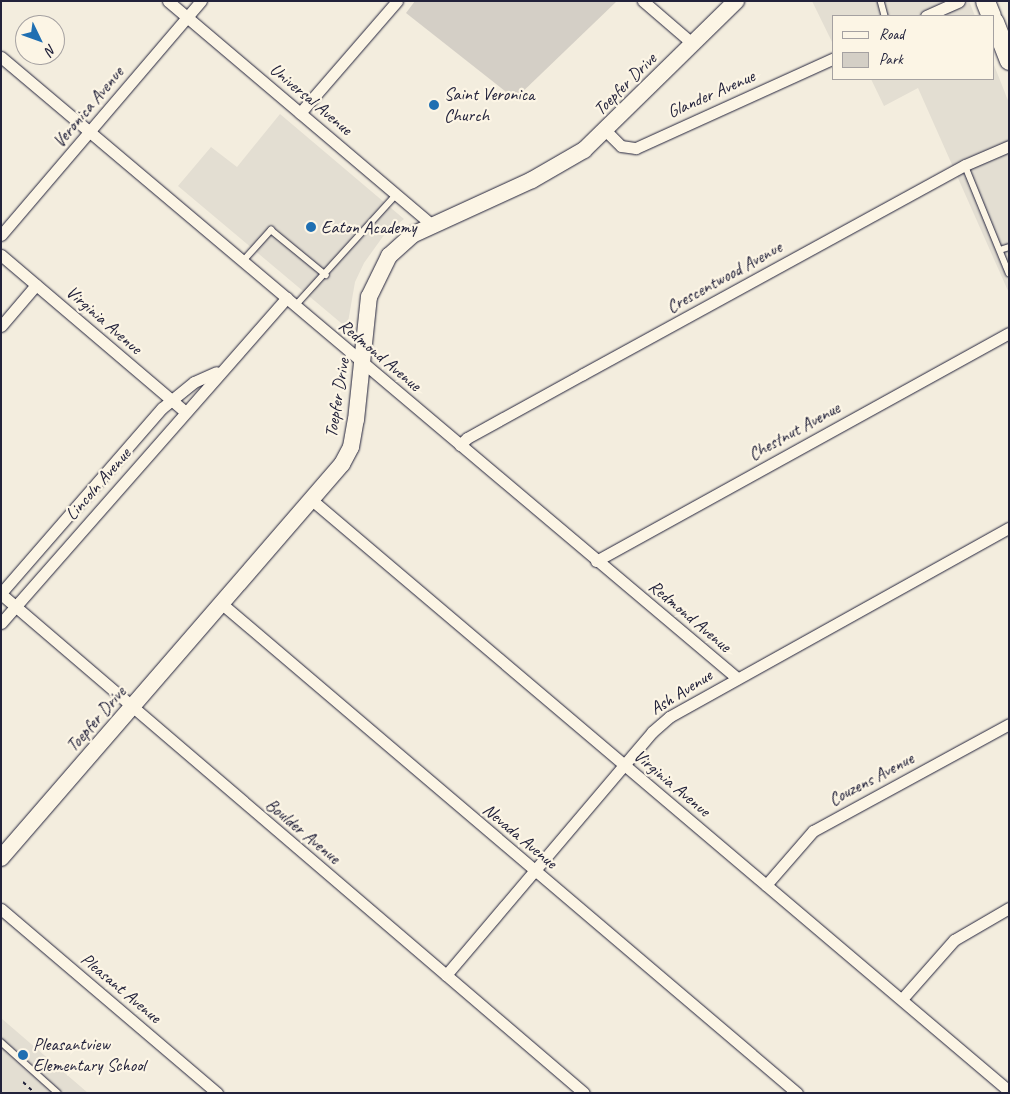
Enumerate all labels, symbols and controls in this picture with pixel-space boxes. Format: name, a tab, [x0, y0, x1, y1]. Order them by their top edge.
north arrow	[15, 15, 65, 65]
legend	[832, 15, 995, 80]
text: Road	[879, 25, 904, 44]
text: N	[42, 41, 60, 59]
street label: Toepfer Drive	[589, 48, 661, 120]
text: Park	[879, 50, 903, 69]
street label: Universal Avenue	[265, 58, 357, 140]
street label: Veronica Avenue	[48, 62, 128, 152]
street label: Glander Avenue	[664, 65, 758, 123]
place label: Saint Veronica Church	[444, 84, 535, 126]
marker: Saint Veronica Church	[428, 99, 440, 111]
place label: Eaton Academy	[321, 216, 416, 238]
marker: Eaton Academy	[305, 221, 317, 233]
street label: Crescentwood Avenue	[663, 236, 785, 318]
street label: Virginia Avenue	[62, 281, 146, 359]
street label: Redmond Avenue	[334, 314, 426, 396]
street label: Toepfer Drive	[320, 357, 354, 439]
street label: Chestnut Avenue	[744, 397, 844, 465]
street label: Lincoln Avenue	[61, 443, 135, 525]
street label: Redmond Avenue	[644, 575, 736, 657]
street label: Ash Avenue	[646, 665, 716, 719]
street label: Toepfer Drive	[62, 682, 130, 756]
street label: Virginia Avenue	[629, 745, 715, 821]
street label: Couzens Avenue	[825, 748, 917, 810]
street label: Boulder Avenue	[261, 794, 345, 868]
street label: Nevada Avenue	[479, 799, 561, 873]
street label: Pleasant Avenue	[77, 948, 165, 1028]
place label: Pleasantview Elementary School	[33, 1034, 145, 1076]
marker: Pleasantview Elementary School	[17, 1049, 29, 1061]

